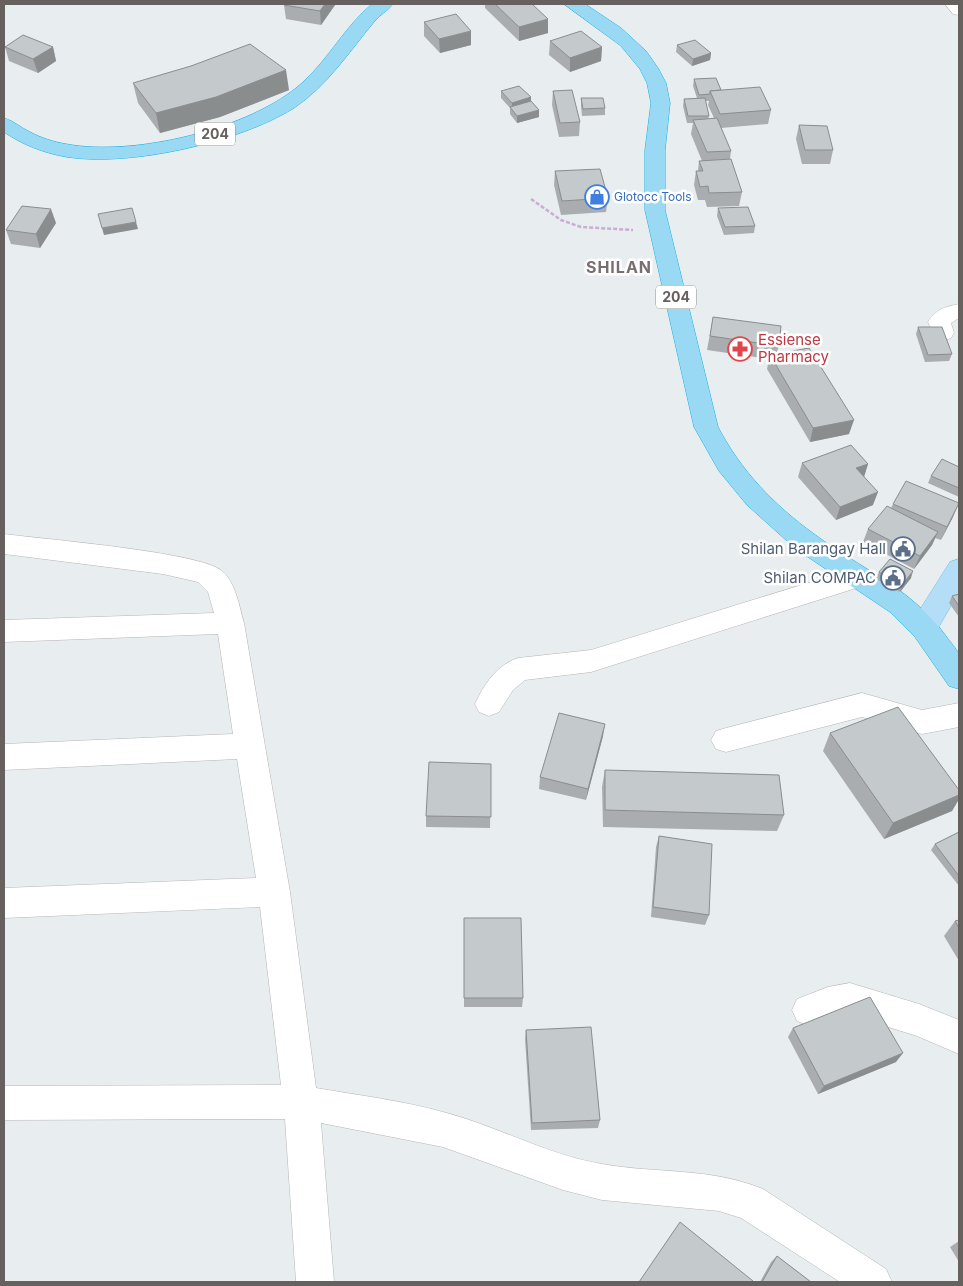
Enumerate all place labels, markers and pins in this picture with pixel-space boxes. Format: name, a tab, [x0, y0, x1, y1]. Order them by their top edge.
shop icon: Glotocc Tools	[584, 184, 610, 210]
place label: Glotocc Tools	[614, 189, 692, 204]
place label: Essiense Pharmacy	[758, 330, 830, 366]
pharmacy icon: Essiense Pharmacy	[727, 336, 753, 362]
public building icon: Shilan Barangay Hall	[890, 536, 916, 562]
place label: Shilan Barangay Hall	[741, 539, 886, 558]
public building icon: Shilan COMPAC	[880, 565, 906, 591]
place label: Shilan COMPAC	[763, 568, 876, 587]

